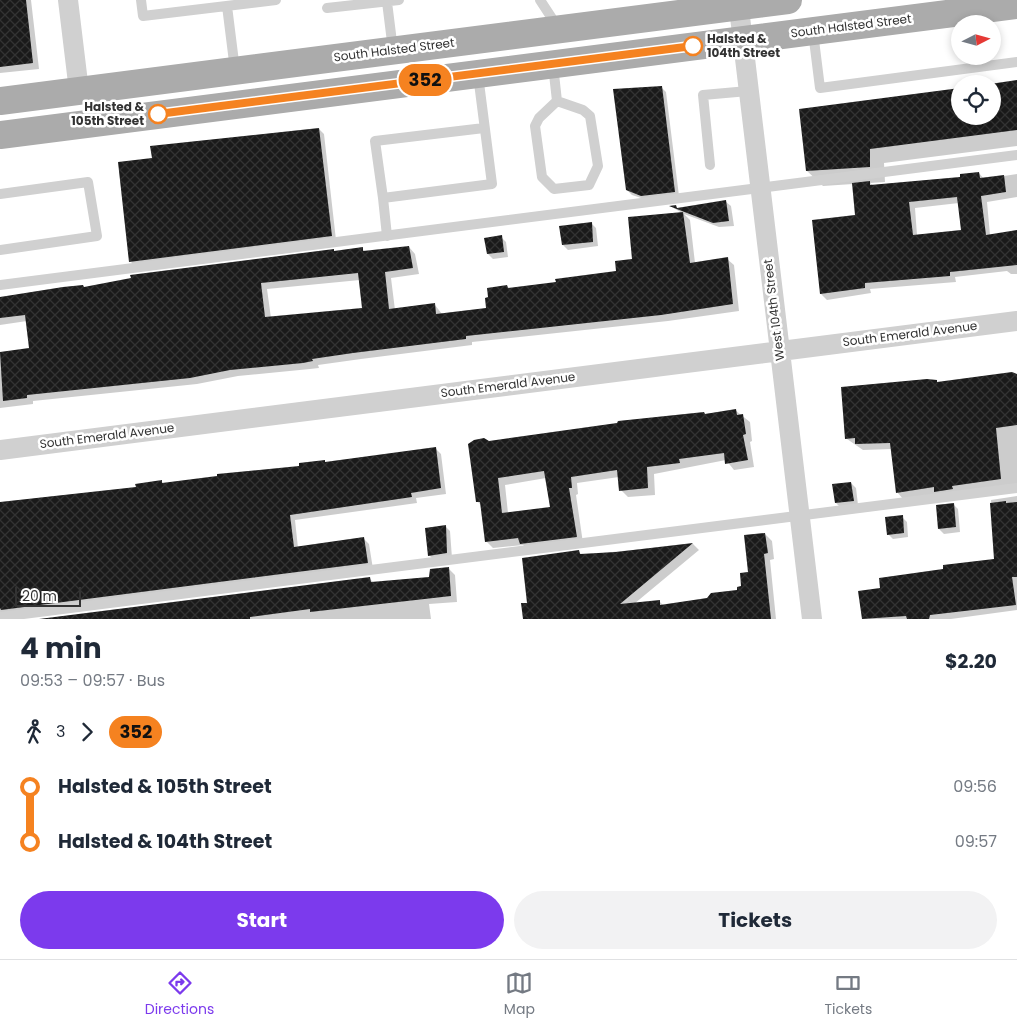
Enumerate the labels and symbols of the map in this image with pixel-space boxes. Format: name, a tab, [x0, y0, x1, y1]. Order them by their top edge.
street label: South Halsted Street	[790, 10, 912, 41]
north arrow	[951, 15, 1001, 65]
place label: Halsted & 104th Street	[707, 30, 780, 61]
street label: South Halsted Street	[333, 34, 455, 65]
marker: Halsted & 104th Street	[683, 36, 703, 56]
line badge: 352	[396, 64, 454, 96]
place label: Halsted & 105th Street	[71, 98, 144, 129]
marker: Halsted & 105th Street	[148, 104, 168, 124]
street label: West 104th Street	[759, 258, 788, 362]
street label: South Emerald Avenue	[842, 317, 978, 350]
street label: South Emerald Avenue	[440, 368, 576, 401]
street label: South Emerald Avenue	[39, 419, 175, 452]
scale bar	[15, 584, 81, 607]

